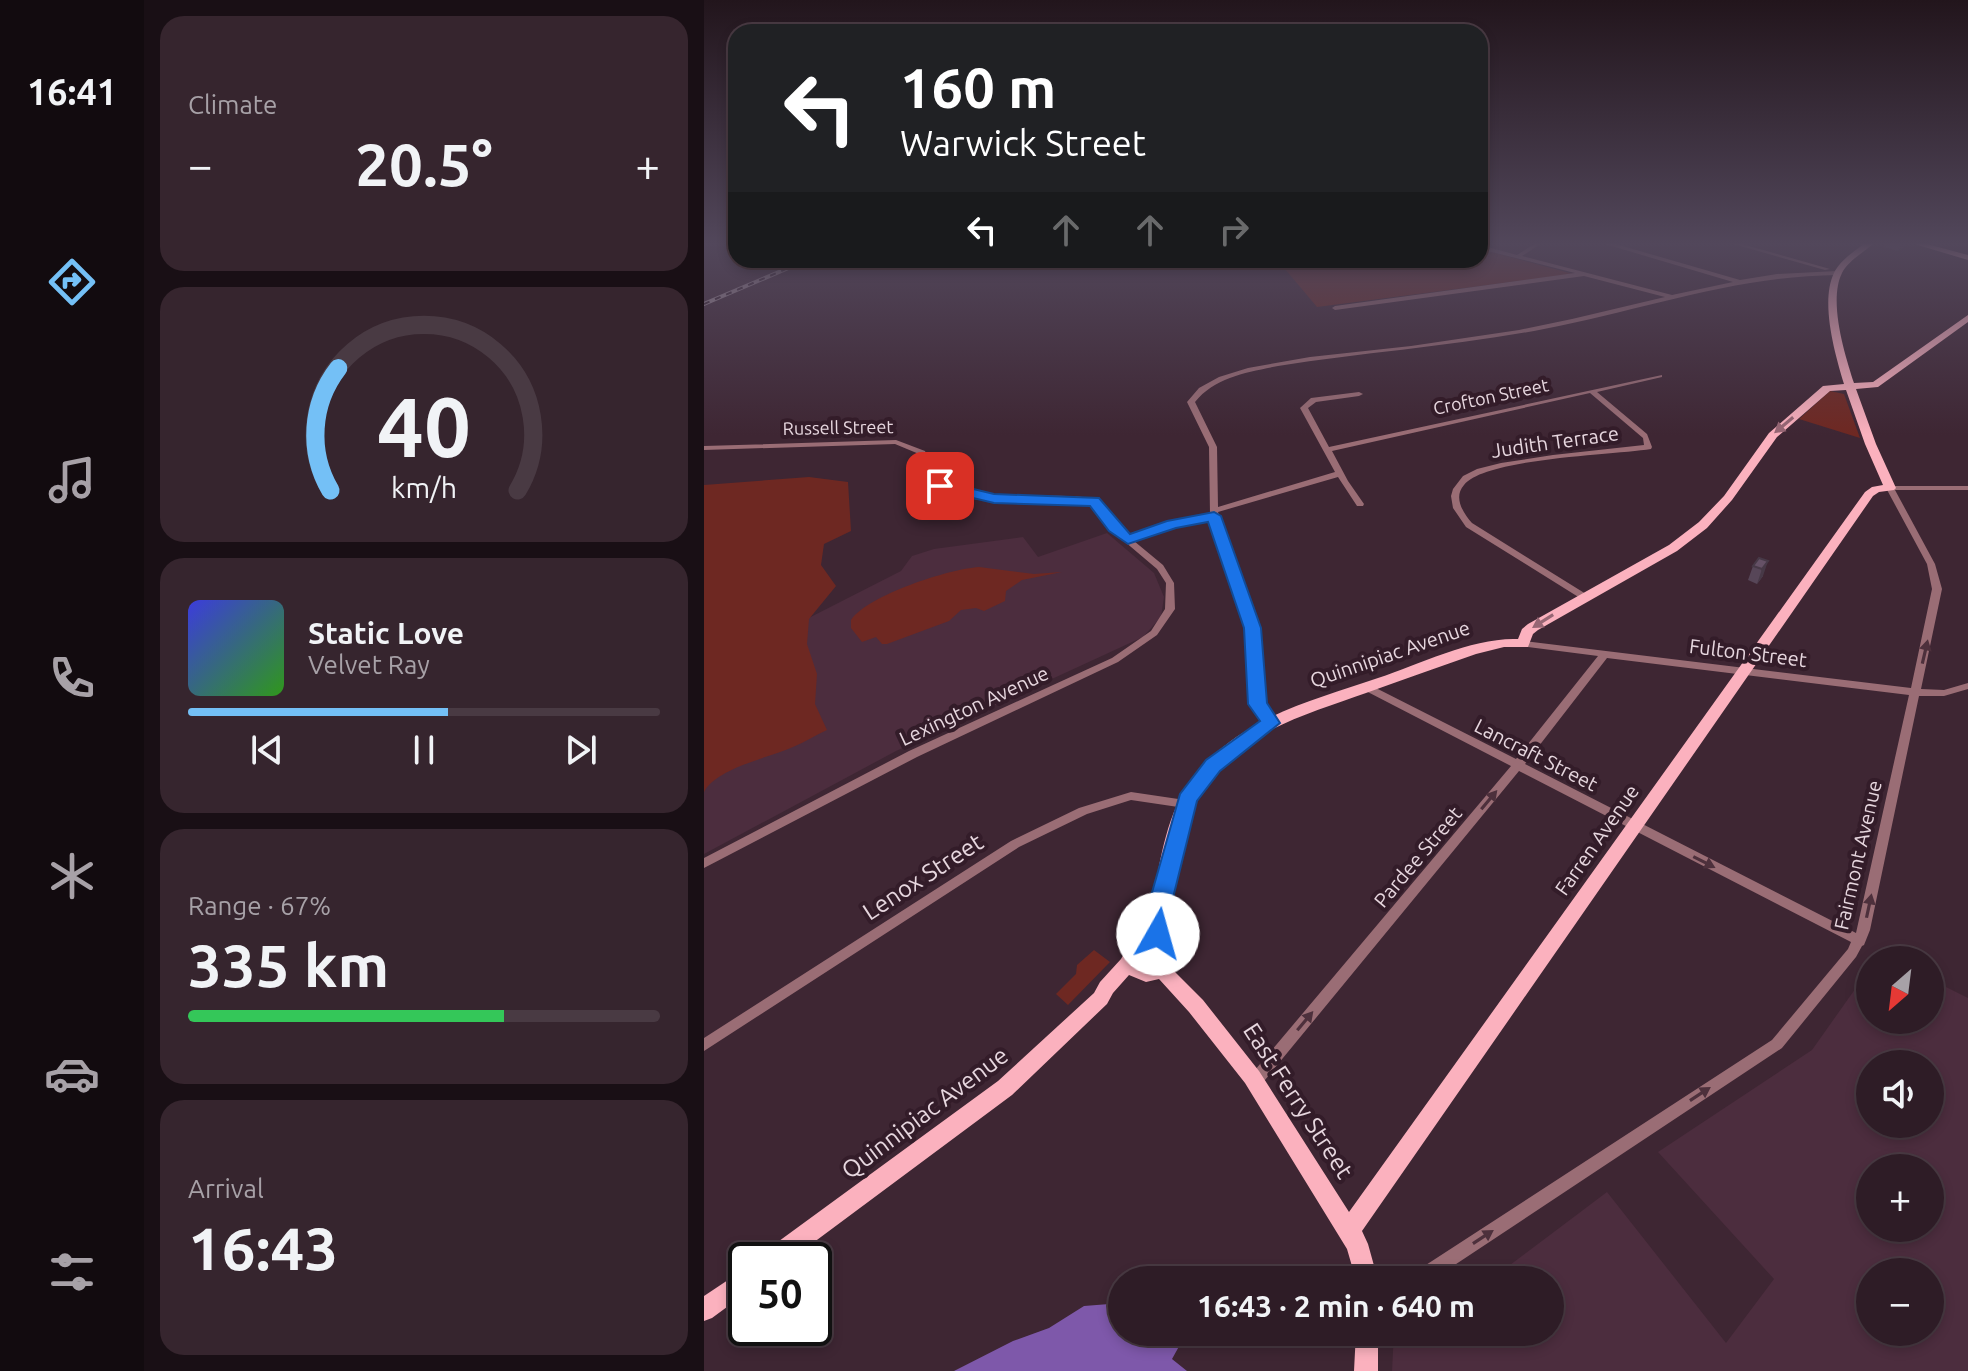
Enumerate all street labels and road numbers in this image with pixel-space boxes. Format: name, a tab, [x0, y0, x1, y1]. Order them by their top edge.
street label: Crofton Street	[1431, 374, 1550, 418]
street label: Russell Street	[782, 416, 894, 438]
street label: Judith Terrace	[1490, 421, 1620, 462]
street label: Quinnipiac Avenue	[1307, 615, 1473, 692]
street label: Fulton Street	[1688, 634, 1808, 671]
street label: Lexington Avenue	[896, 661, 1052, 750]
street label: Lancraft Street	[1471, 714, 1602, 795]
street label: Fairmont Avenue	[1829, 778, 1886, 932]
street label: Farren Avenue	[1550, 780, 1643, 899]
street label: Pardee Street	[1369, 802, 1466, 911]
street label: Lenox Street	[858, 827, 988, 925]
street label: East Ferry Street	[1238, 1018, 1359, 1184]
street label: Quinnipiac Avenue	[836, 1041, 1013, 1184]

